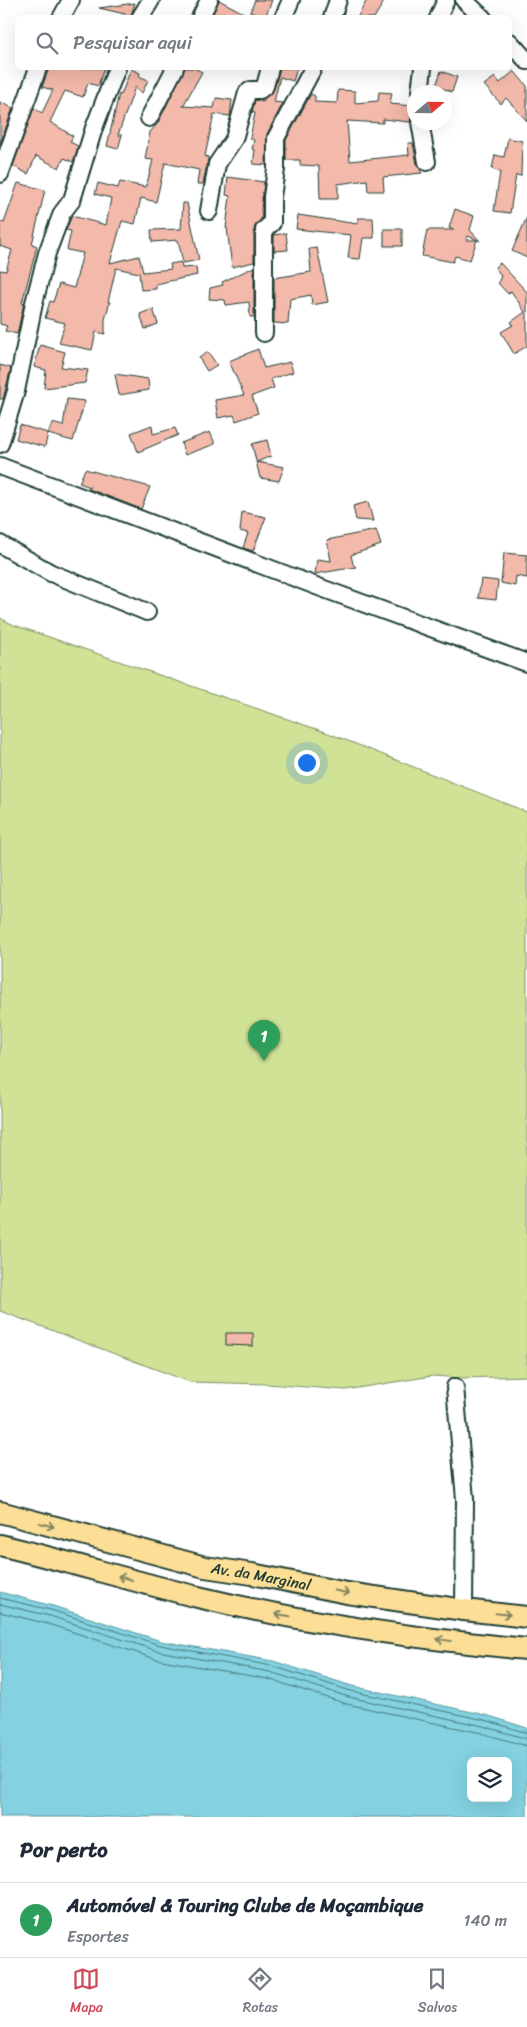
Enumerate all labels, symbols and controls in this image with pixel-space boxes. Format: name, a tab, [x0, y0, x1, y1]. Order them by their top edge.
search box	[15, 15, 512, 70]
text: Pesquisar aqui	[73, 26, 192, 59]
icon: search	[33, 29, 61, 57]
north arrow	[407, 85, 452, 130]
your location	[294, 750, 320, 776]
pin: 1	[248, 1020, 280, 1061]
one-way arrow	[39, 1521, 55, 1530]
street label: Av. da Marginal	[208, 1555, 314, 1599]
one-way arrow	[118, 1572, 134, 1582]
one-way arrow	[333, 1588, 349, 1597]
one-way arrow	[276, 1609, 292, 1619]
one-way arrow	[494, 1609, 510, 1619]
one-way arrow	[436, 1635, 452, 1645]
map controls	[467, 1757, 512, 1802]
button: layers	[467, 1757, 512, 1802]
text: Por perto	[20, 1831, 108, 1869]
text: Automóvel & Touring Clube de Moçambique	[67, 1889, 423, 1922]
text: 1	[33, 1906, 39, 1935]
text: 140 m	[464, 1906, 507, 1935]
text: Esportes	[67, 1922, 129, 1951]
tab: Mapa	[70, 1965, 103, 2020]
tab: Rotas	[243, 1965, 278, 2020]
tab: Salvos	[418, 1965, 457, 2020]

